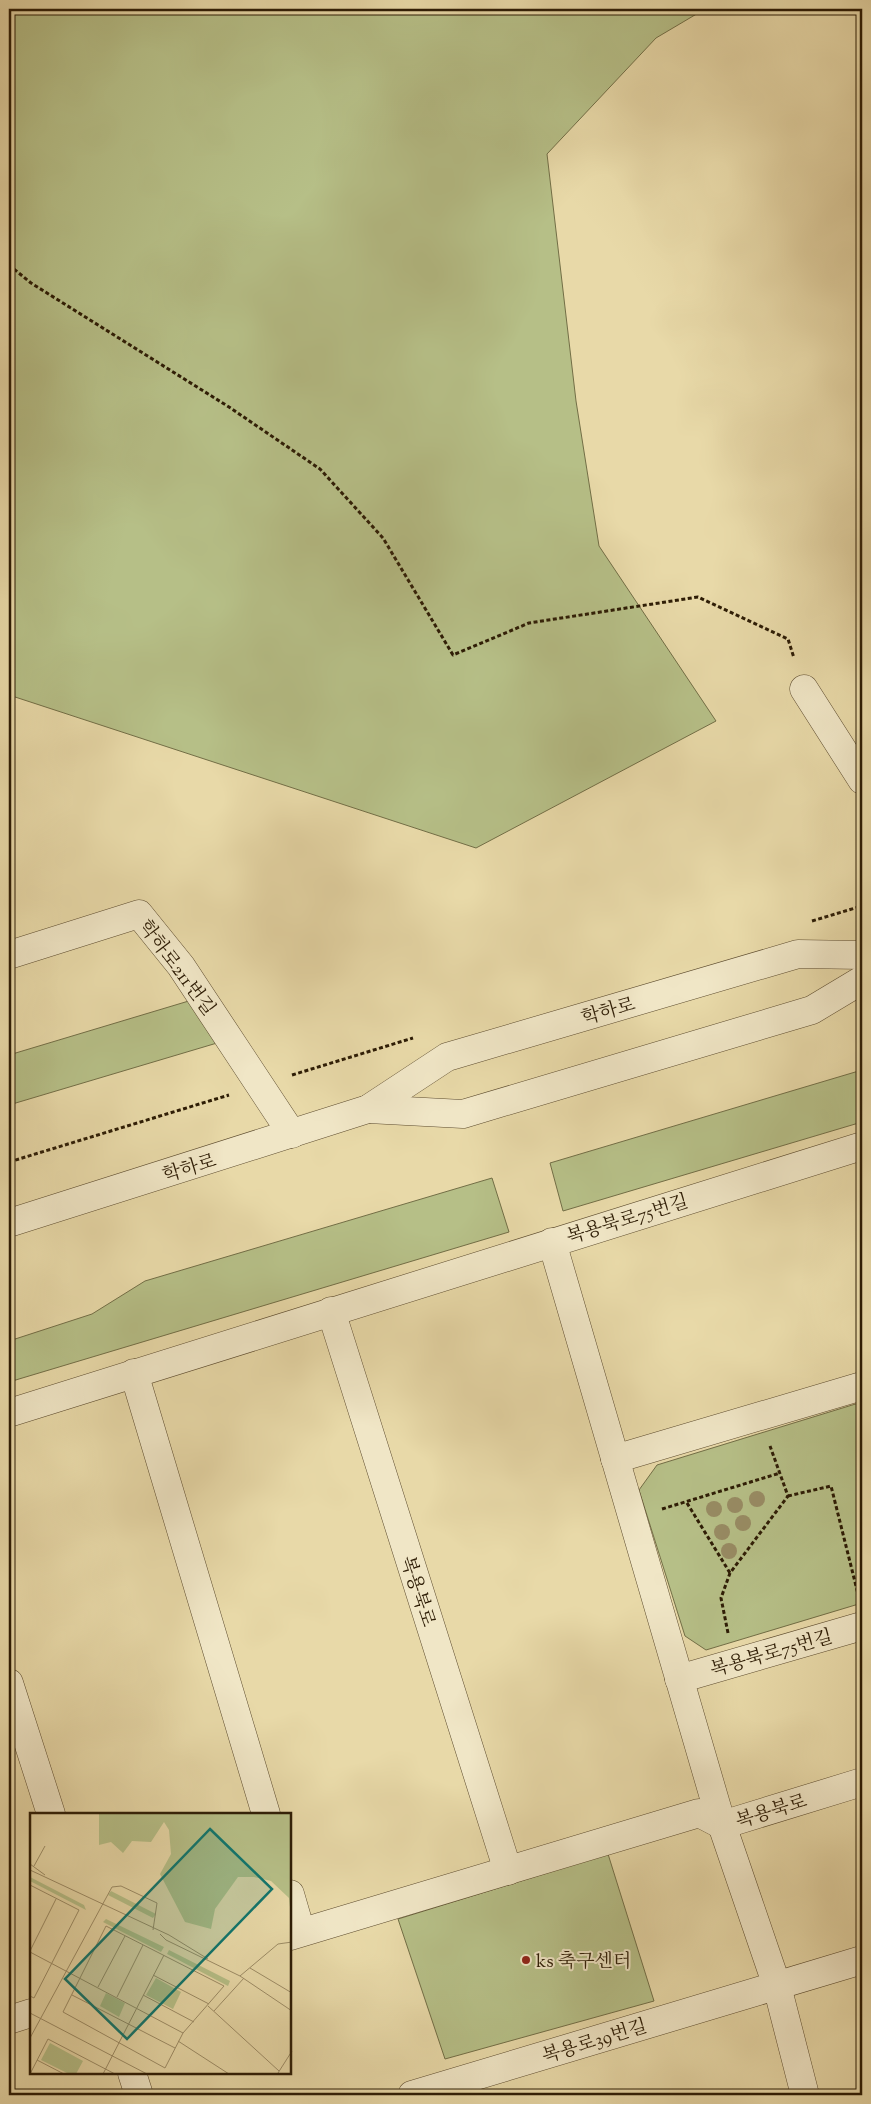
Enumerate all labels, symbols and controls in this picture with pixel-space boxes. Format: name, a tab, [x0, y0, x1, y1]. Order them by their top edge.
street label: 학하로211번길	[131, 915, 221, 1022]
street label: 학하로	[579, 992, 639, 1033]
street label: 학하로	[159, 1148, 220, 1190]
street label: 복용북로75번길	[563, 1189, 692, 1252]
street label: 복용북로	[392, 1553, 441, 1631]
street label: 복용북로75번길	[707, 1624, 836, 1685]
street label: 복용북로	[733, 1789, 811, 1836]
inset map	[30, 1813, 291, 2074]
place label: ks 축구센터	[536, 1949, 631, 1976]
marker: ks 축구센터	[520, 1954, 532, 1966]
street label: 복용로39번길	[539, 2014, 651, 2071]

